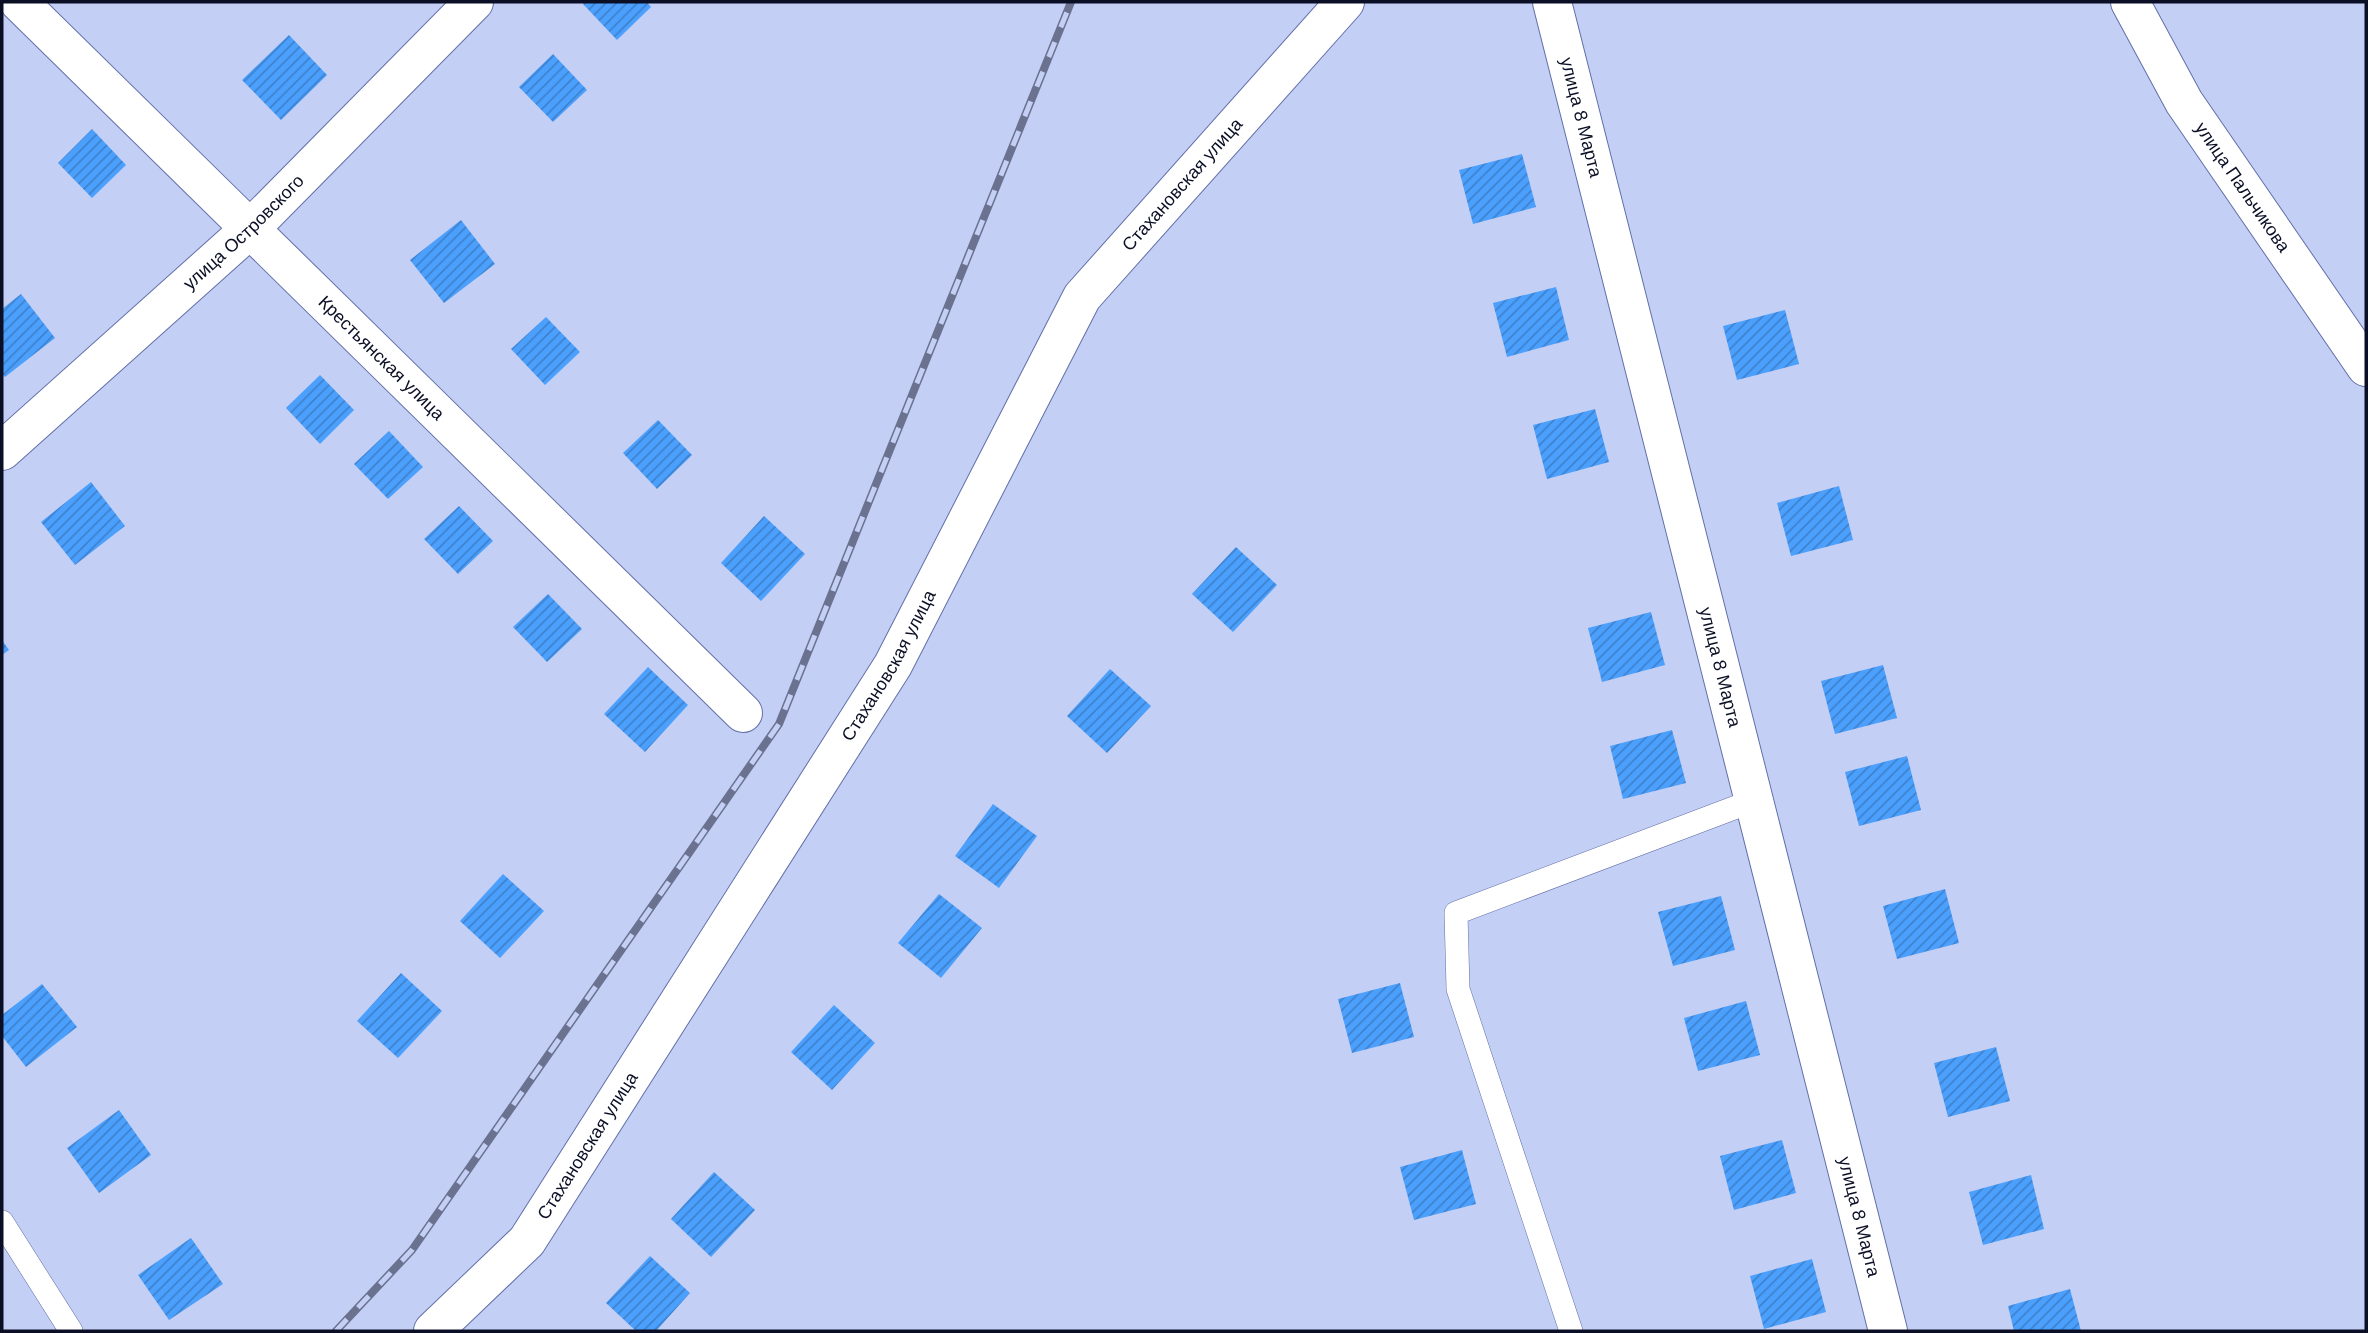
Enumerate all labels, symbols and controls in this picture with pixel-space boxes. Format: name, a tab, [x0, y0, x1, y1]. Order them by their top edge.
street label: улица 8 Марта	[1554, 55, 1608, 181]
street label: Стахановская улица	[1117, 112, 1249, 256]
street label: улица Пальчикова	[2189, 117, 2296, 258]
street label: улица Островского	[178, 169, 309, 295]
street label: Крестьянская улица	[313, 290, 451, 426]
street label: Стахановская улица	[836, 585, 942, 746]
street label: улица 8 Марта	[1693, 605, 1747, 731]
street label: Стахановская улица	[532, 1066, 644, 1224]
street label: улица 8 Марта	[1832, 1154, 1886, 1280]

